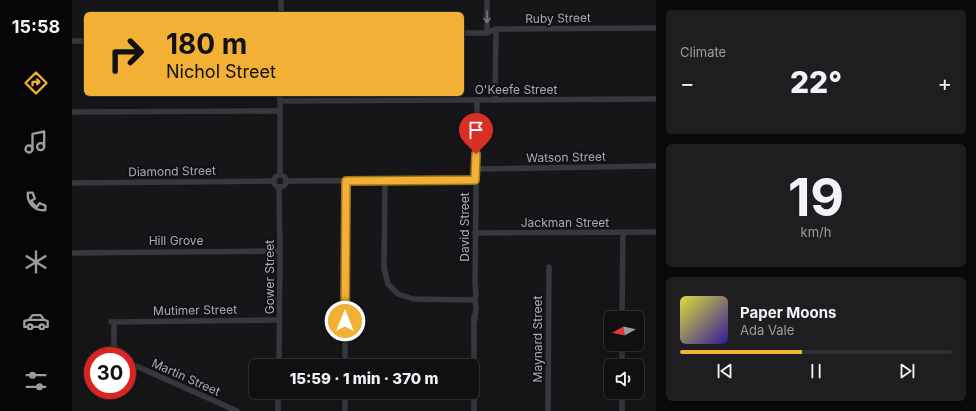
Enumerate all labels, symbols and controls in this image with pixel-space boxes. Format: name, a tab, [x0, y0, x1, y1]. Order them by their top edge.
one-way arrow	[483, 10, 491, 23]
street label: Ruby Street	[525, 10, 591, 26]
text: 15:58	[12, 16, 60, 37]
text: 180 m	[166, 27, 247, 61]
icon: right	[100, 28, 152, 80]
text: Climate	[680, 44, 726, 60]
text: Nichol Street	[166, 61, 276, 82]
text: 22°	[790, 64, 842, 100]
icon: directions	[22, 69, 50, 97]
text: −	[680, 70, 695, 96]
text: +	[937, 70, 952, 96]
street label: O'Keefe Street	[475, 82, 557, 97]
pin	[459, 113, 493, 154]
icon: arrive	[465, 119, 487, 141]
icon: music	[22, 128, 50, 156]
street label: Watson Street	[526, 149, 606, 165]
street label: Diamond Street	[128, 163, 216, 179]
text: 19	[788, 166, 844, 229]
icon: phone	[22, 188, 50, 216]
street label: David Street	[457, 192, 472, 262]
street label: Jackman Street	[521, 215, 609, 230]
text: km/h	[801, 224, 831, 240]
street label: Hill Grove	[149, 233, 203, 248]
street label: Gower Street	[262, 240, 277, 314]
icon: climate	[22, 248, 50, 276]
street label: Maynard Street	[530, 295, 545, 382]
position arrow	[324, 300, 366, 342]
street label: Mutimer Street	[153, 302, 237, 318]
text: Paper Moons	[740, 303, 836, 322]
icon: car	[22, 307, 50, 335]
north arrow	[604, 311, 644, 351]
map controls	[604, 311, 644, 399]
text: Ada Vale	[740, 322, 794, 338]
speed limit sign: 30	[84, 347, 136, 399]
street label: Martin Street	[149, 355, 223, 399]
button: sound	[604, 359, 644, 399]
icon: previous	[714, 360, 736, 382]
icon: pause	[805, 360, 827, 382]
icon: next	[896, 360, 918, 382]
icon: filters	[22, 367, 50, 395]
text: 15:59 · 1 min · 370 m	[290, 369, 438, 388]

